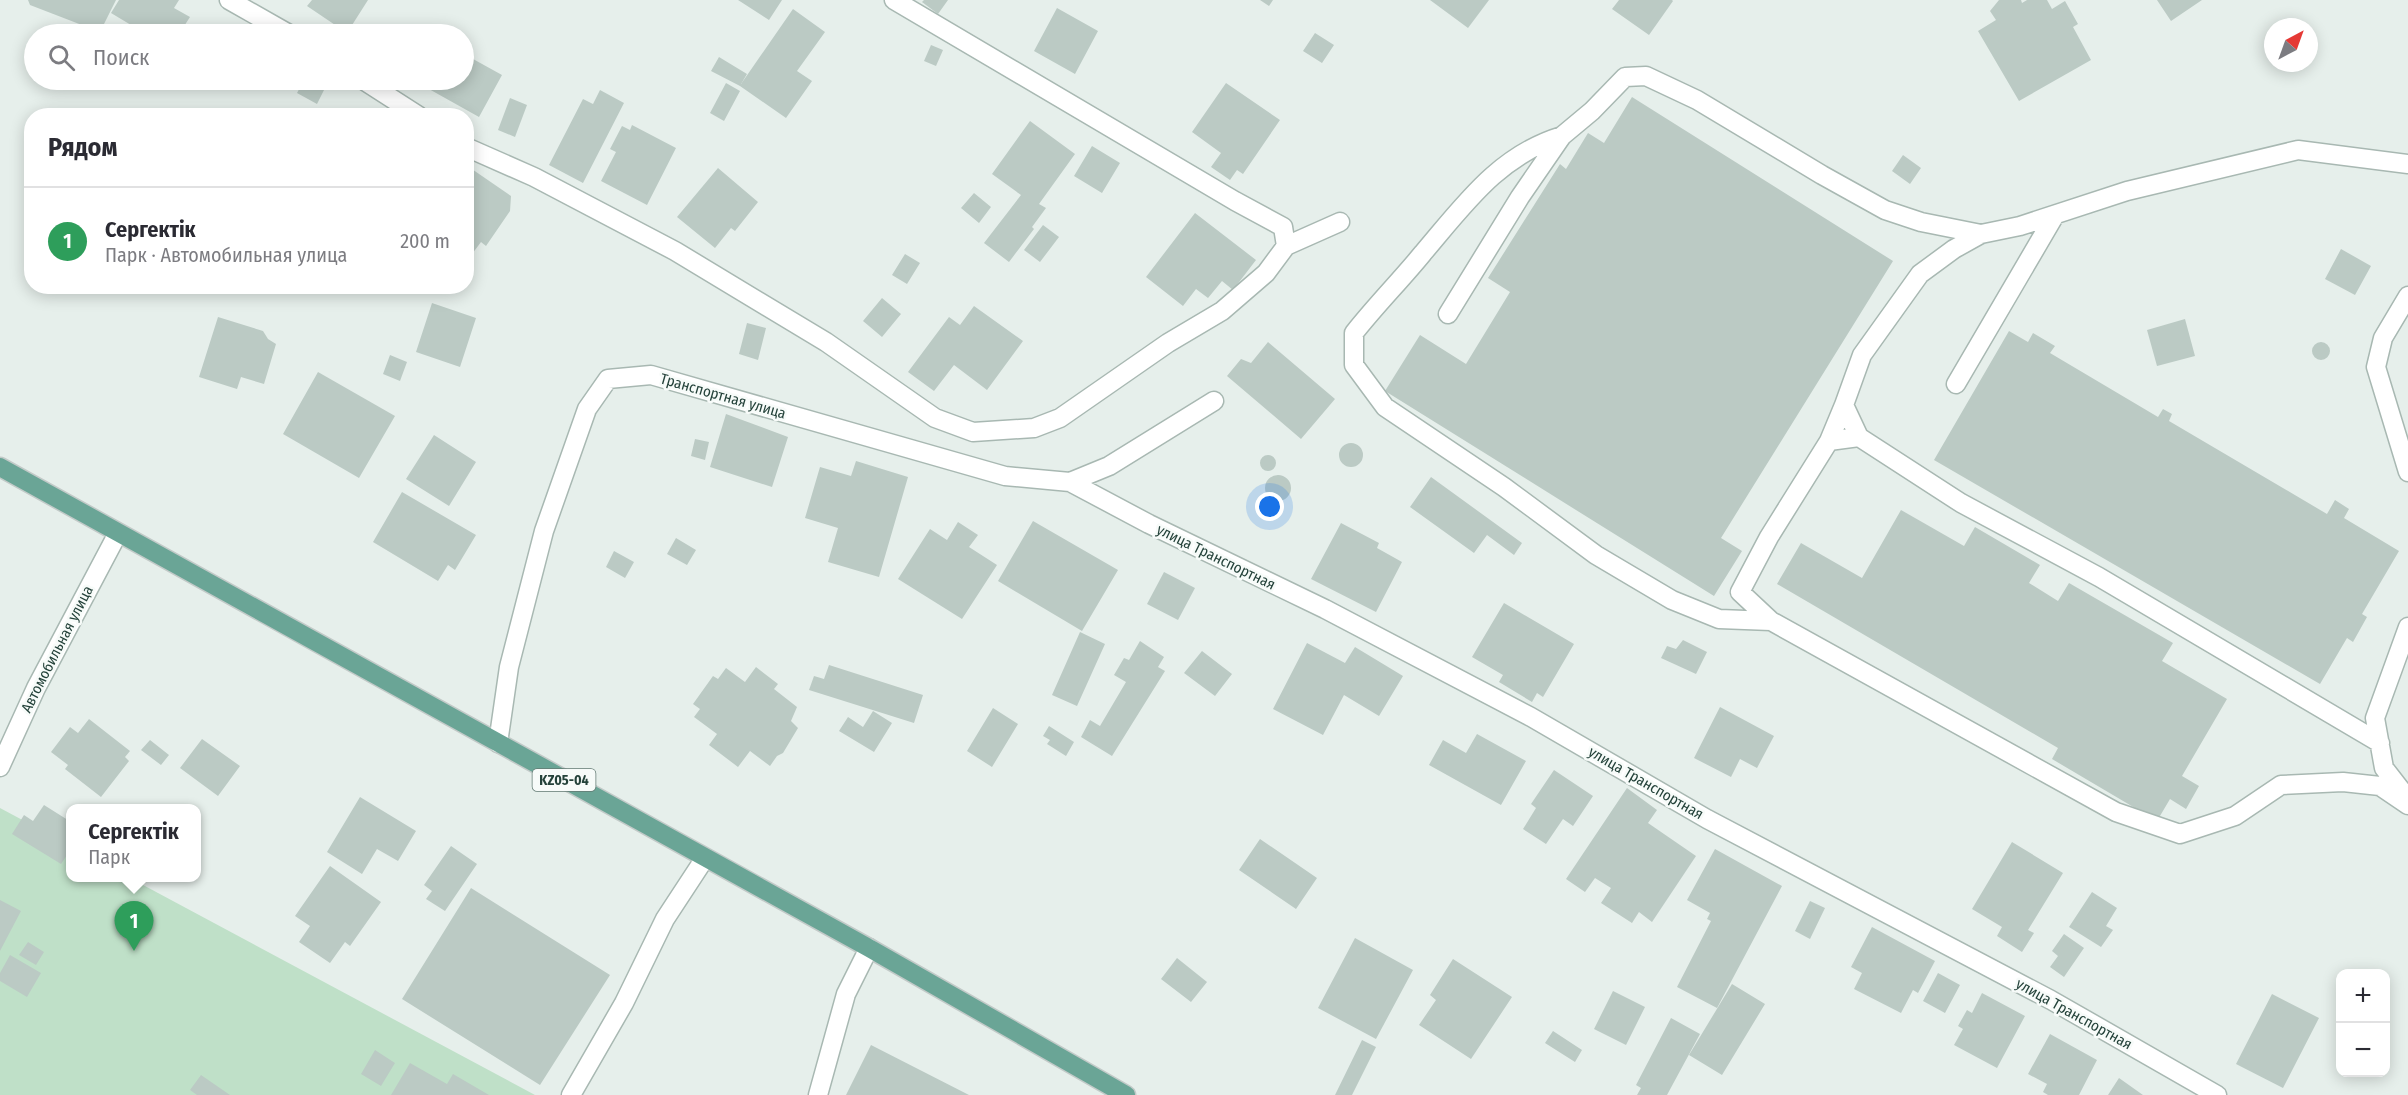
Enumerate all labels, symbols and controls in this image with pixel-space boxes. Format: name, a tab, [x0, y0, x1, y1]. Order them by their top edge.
north arrow	[2264, 18, 2318, 72]
search box	[24, 24, 474, 90]
icon: search	[45, 41, 78, 74]
text: Поиск	[93, 44, 149, 71]
text: Рядом	[48, 132, 117, 163]
text: Сергектік	[105, 216, 196, 243]
text: 1	[63, 229, 72, 253]
text: 200 m	[400, 229, 450, 253]
text: Парк · Автомобильная улица	[105, 243, 347, 267]
street label: Транспортная улица	[658, 369, 788, 423]
your location	[1255, 492, 1284, 521]
street label: улица Транспортная	[1154, 520, 1278, 594]
street label: Автомобильная улица	[17, 582, 97, 716]
street label: улица Транспортная	[1585, 743, 1707, 823]
road number: KZ05-04	[532, 769, 596, 791]
popup	[66, 804, 201, 882]
text: Сергектік	[88, 818, 179, 845]
text: Парк	[88, 845, 130, 869]
pin: 1	[114, 902, 154, 951]
map controls	[2336, 969, 2390, 1077]
button: +	[2336, 969, 2390, 1023]
street label: улица Транспортная	[2013, 975, 2135, 1053]
button: −	[2336, 1023, 2390, 1077]

